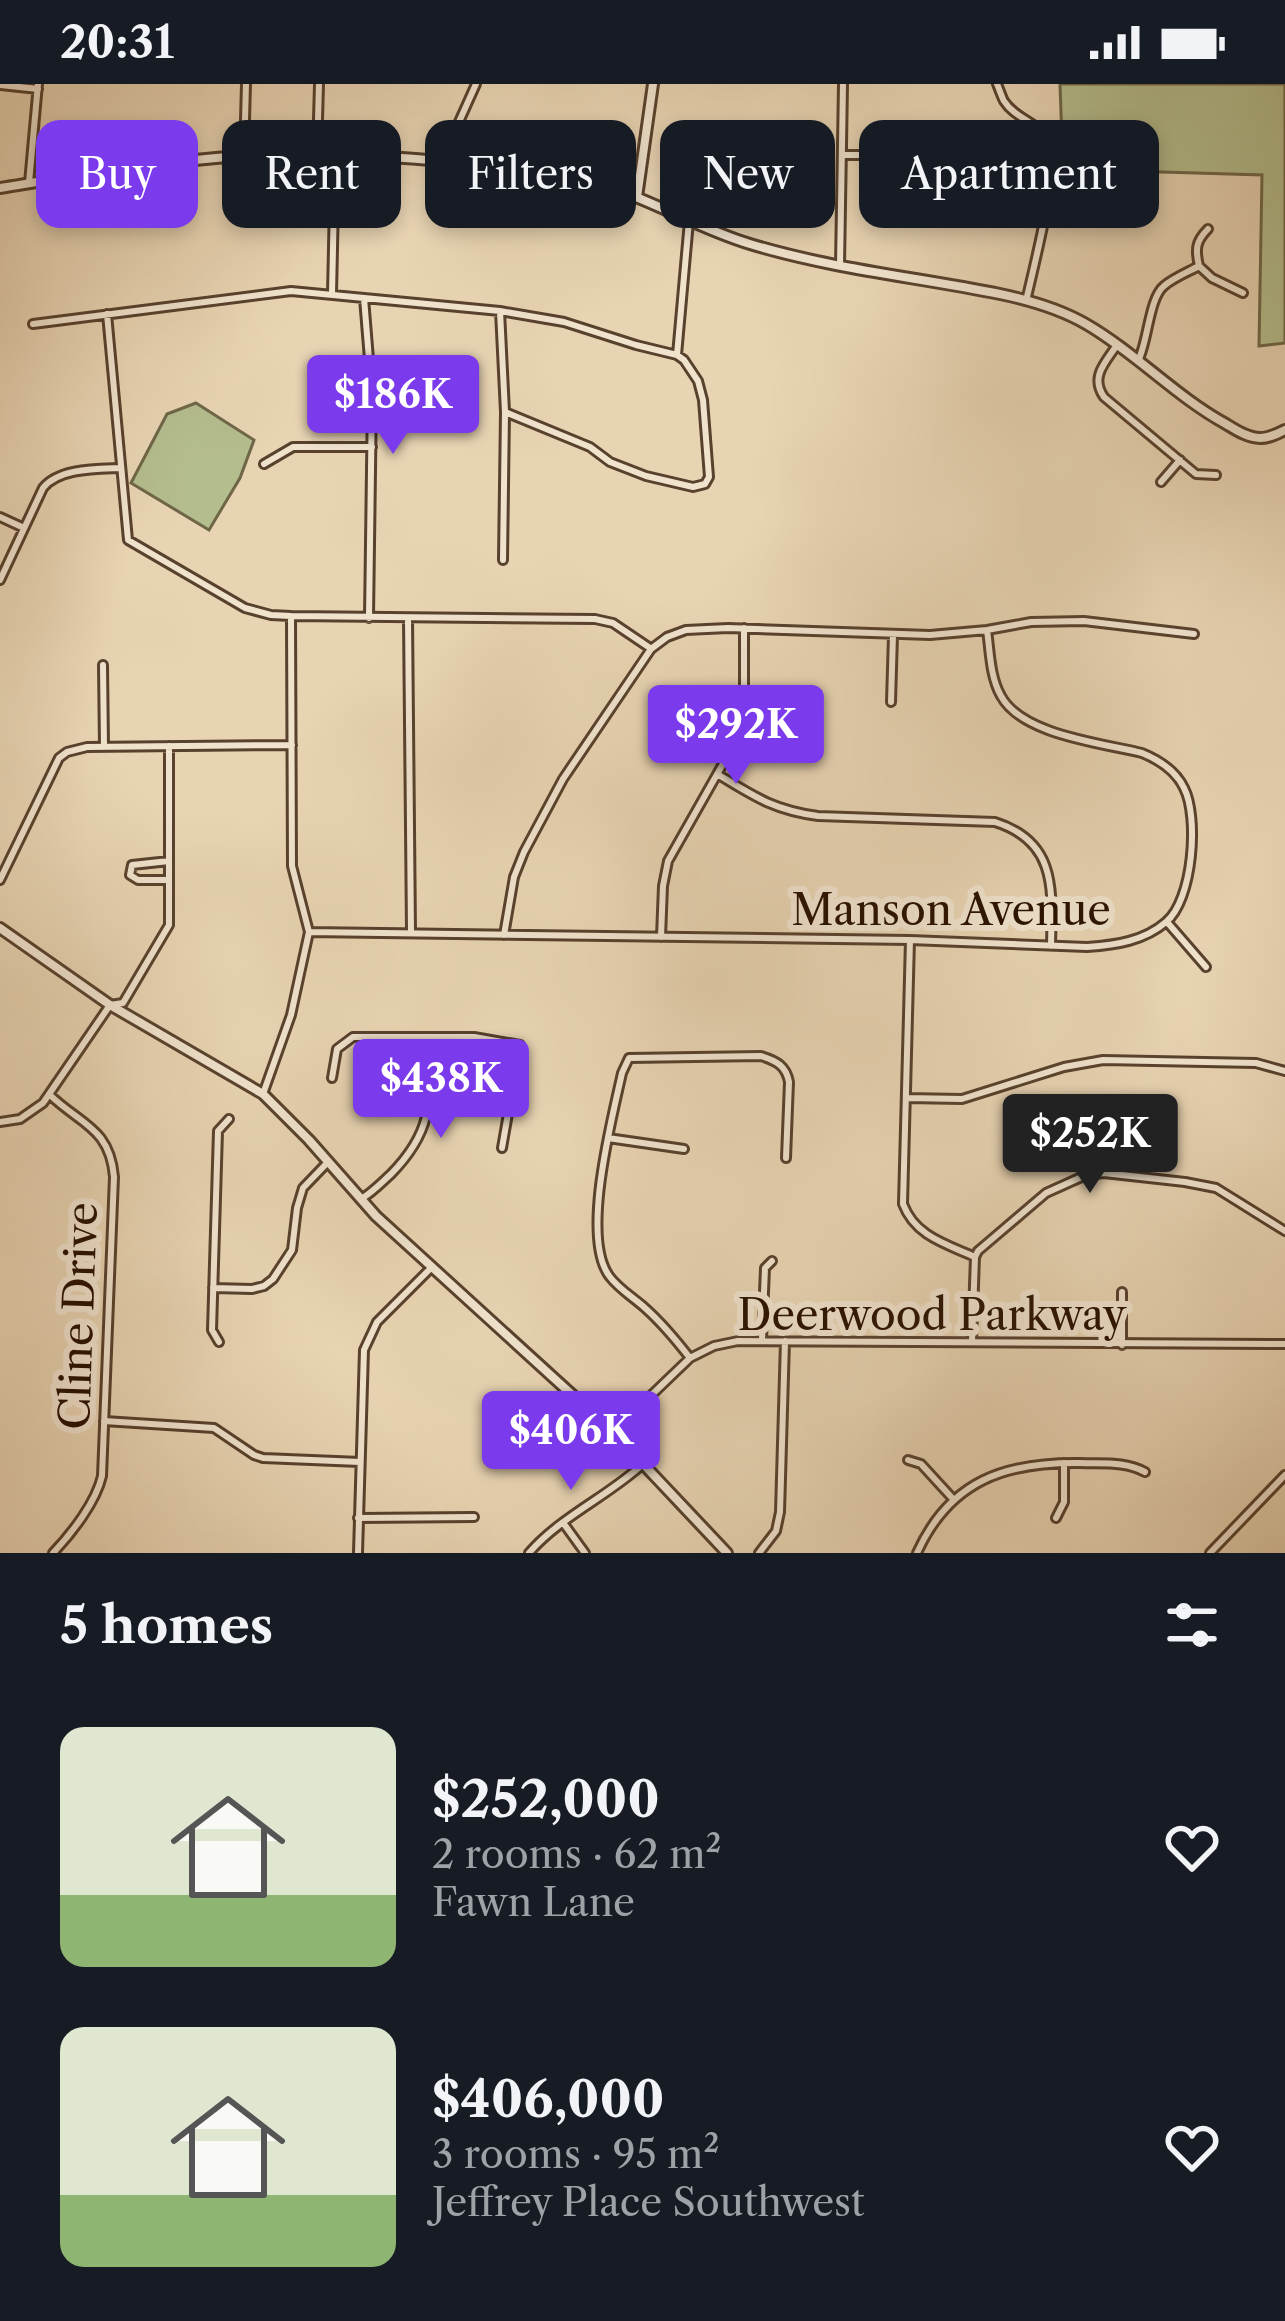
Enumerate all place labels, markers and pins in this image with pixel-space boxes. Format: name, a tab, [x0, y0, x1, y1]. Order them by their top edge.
pin: $186K	[309, 355, 477, 457]
pin: $292K	[652, 685, 820, 787]
pin: $438K	[357, 1039, 525, 1141]
pin: $252K	[1006, 1094, 1174, 1196]
pin: $406K	[487, 1391, 655, 1493]

